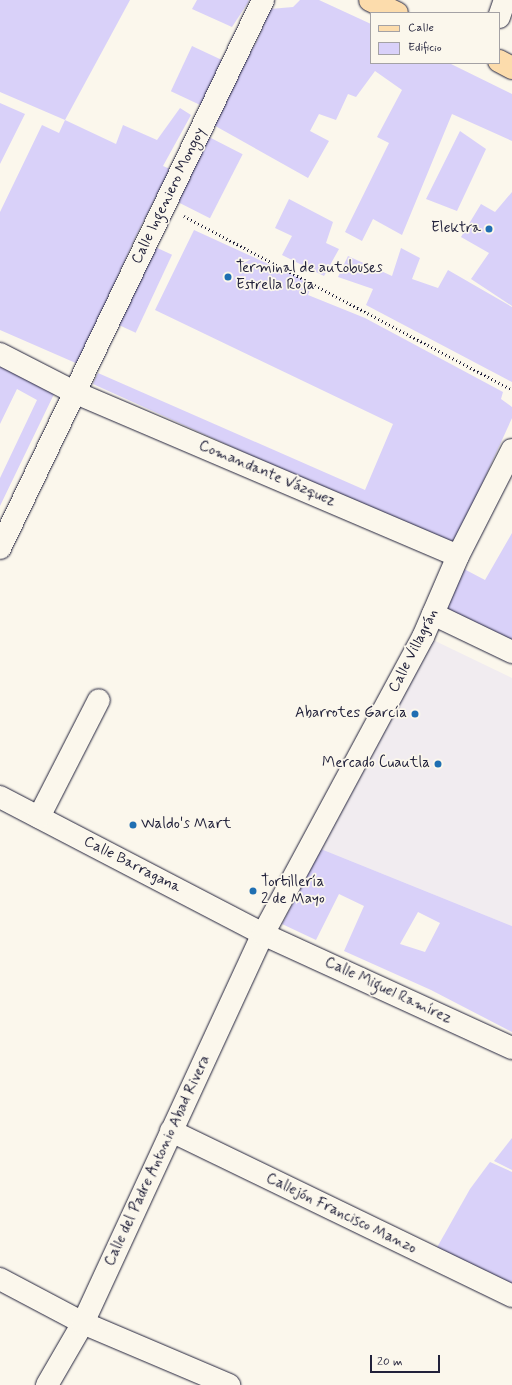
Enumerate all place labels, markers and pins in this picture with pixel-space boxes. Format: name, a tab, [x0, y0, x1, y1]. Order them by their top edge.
place label: Elektra	[431, 220, 481, 238]
marker: Elektra	[484, 224, 494, 234]
place label: Terminal de autobuses Estrella Roja	[236, 259, 379, 294]
marker: Terminal de autobuses Estrella Roja	[223, 272, 233, 282]
place label: Abarrotes García	[297, 705, 407, 723]
marker: Abarrotes García	[410, 709, 420, 719]
place label: Mercado Cuautla	[320, 755, 430, 773]
marker: Mercado Cuautla	[433, 759, 443, 769]
place label: Waldo's Mart	[141, 816, 228, 834]
marker: Waldo's Mart	[128, 820, 138, 830]
place label: Tortillería 2 de Mayo	[261, 873, 325, 908]
marker: Tortillería 2 de Mayo	[248, 886, 258, 896]

